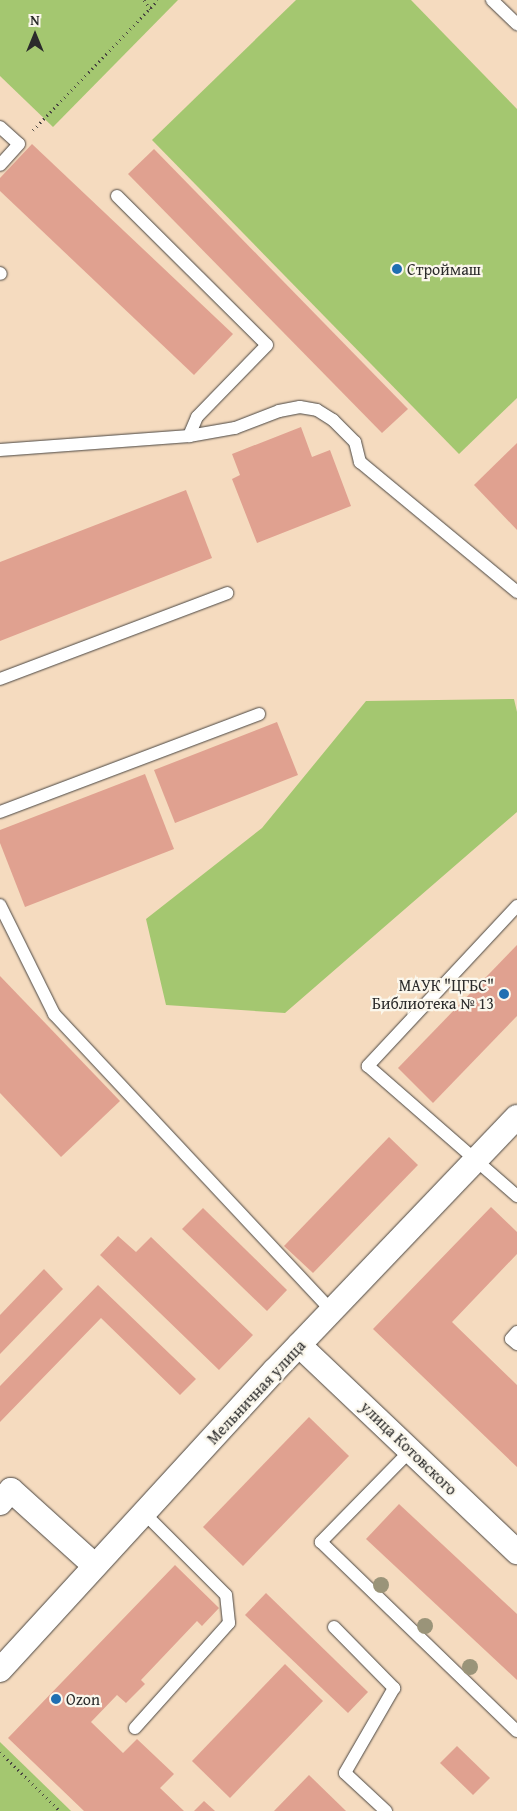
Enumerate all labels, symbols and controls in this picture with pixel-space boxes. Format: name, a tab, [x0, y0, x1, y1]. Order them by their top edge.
north arrow	[10, 10, 60, 60]
text: N	[30, 10, 40, 30]
place label: Строймаш	[407, 259, 481, 279]
marker: Строймаш	[391, 263, 403, 275]
place label: МАУК "ЦГБС" Библиотека № 13	[372, 975, 494, 1013]
marker: МАУК "ЦГБС" Библиотека № 13	[498, 988, 510, 1000]
street label: Мельничная улица	[203, 1336, 309, 1448]
street label: улица Котовского	[357, 1397, 461, 1499]
place label: Ozon	[66, 1689, 100, 1709]
marker: Ozon	[50, 1693, 62, 1705]

